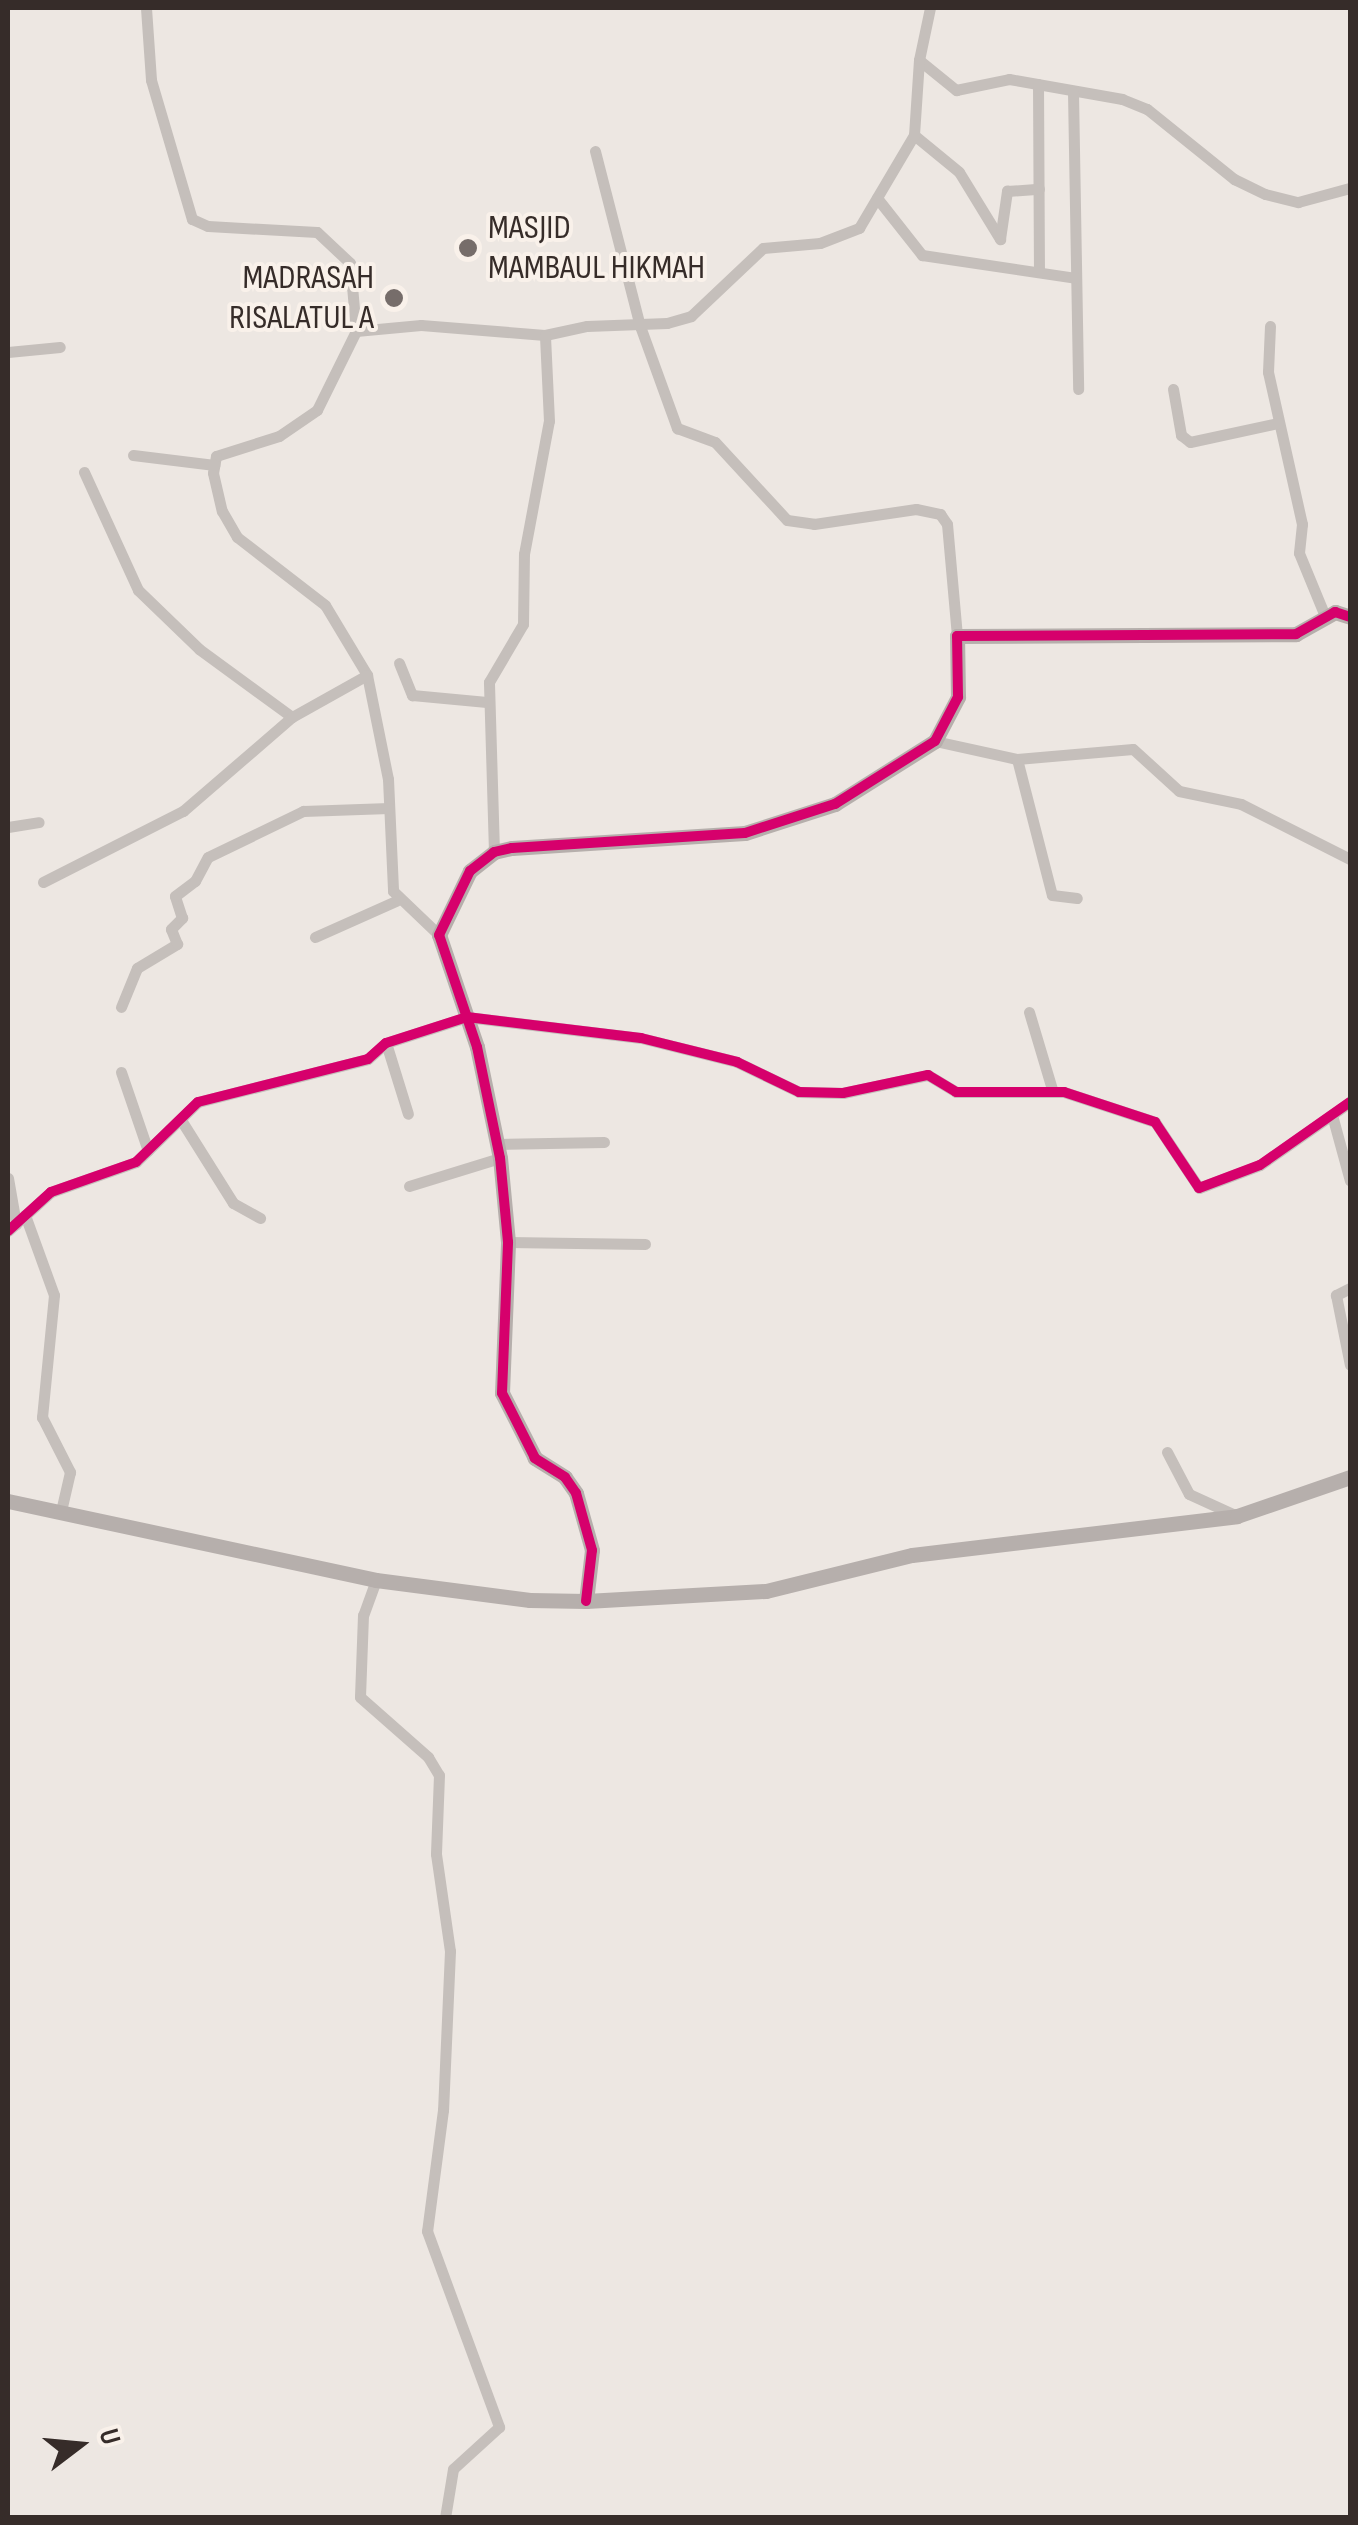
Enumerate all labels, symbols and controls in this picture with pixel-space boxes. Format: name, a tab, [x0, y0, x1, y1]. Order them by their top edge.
place label: MASJID MAMBAUL HIKMAH	[488, 207, 705, 289]
marker: MASJID MAMBAUL HIKMAH	[457, 237, 479, 259]
place label: MADRASAH RISALATUL A	[229, 257, 374, 339]
marker: MADRASAH RISALATUL A	[383, 287, 405, 309]
north arrow	[30, 2395, 130, 2495]
text: U	[91, 2425, 127, 2448]

